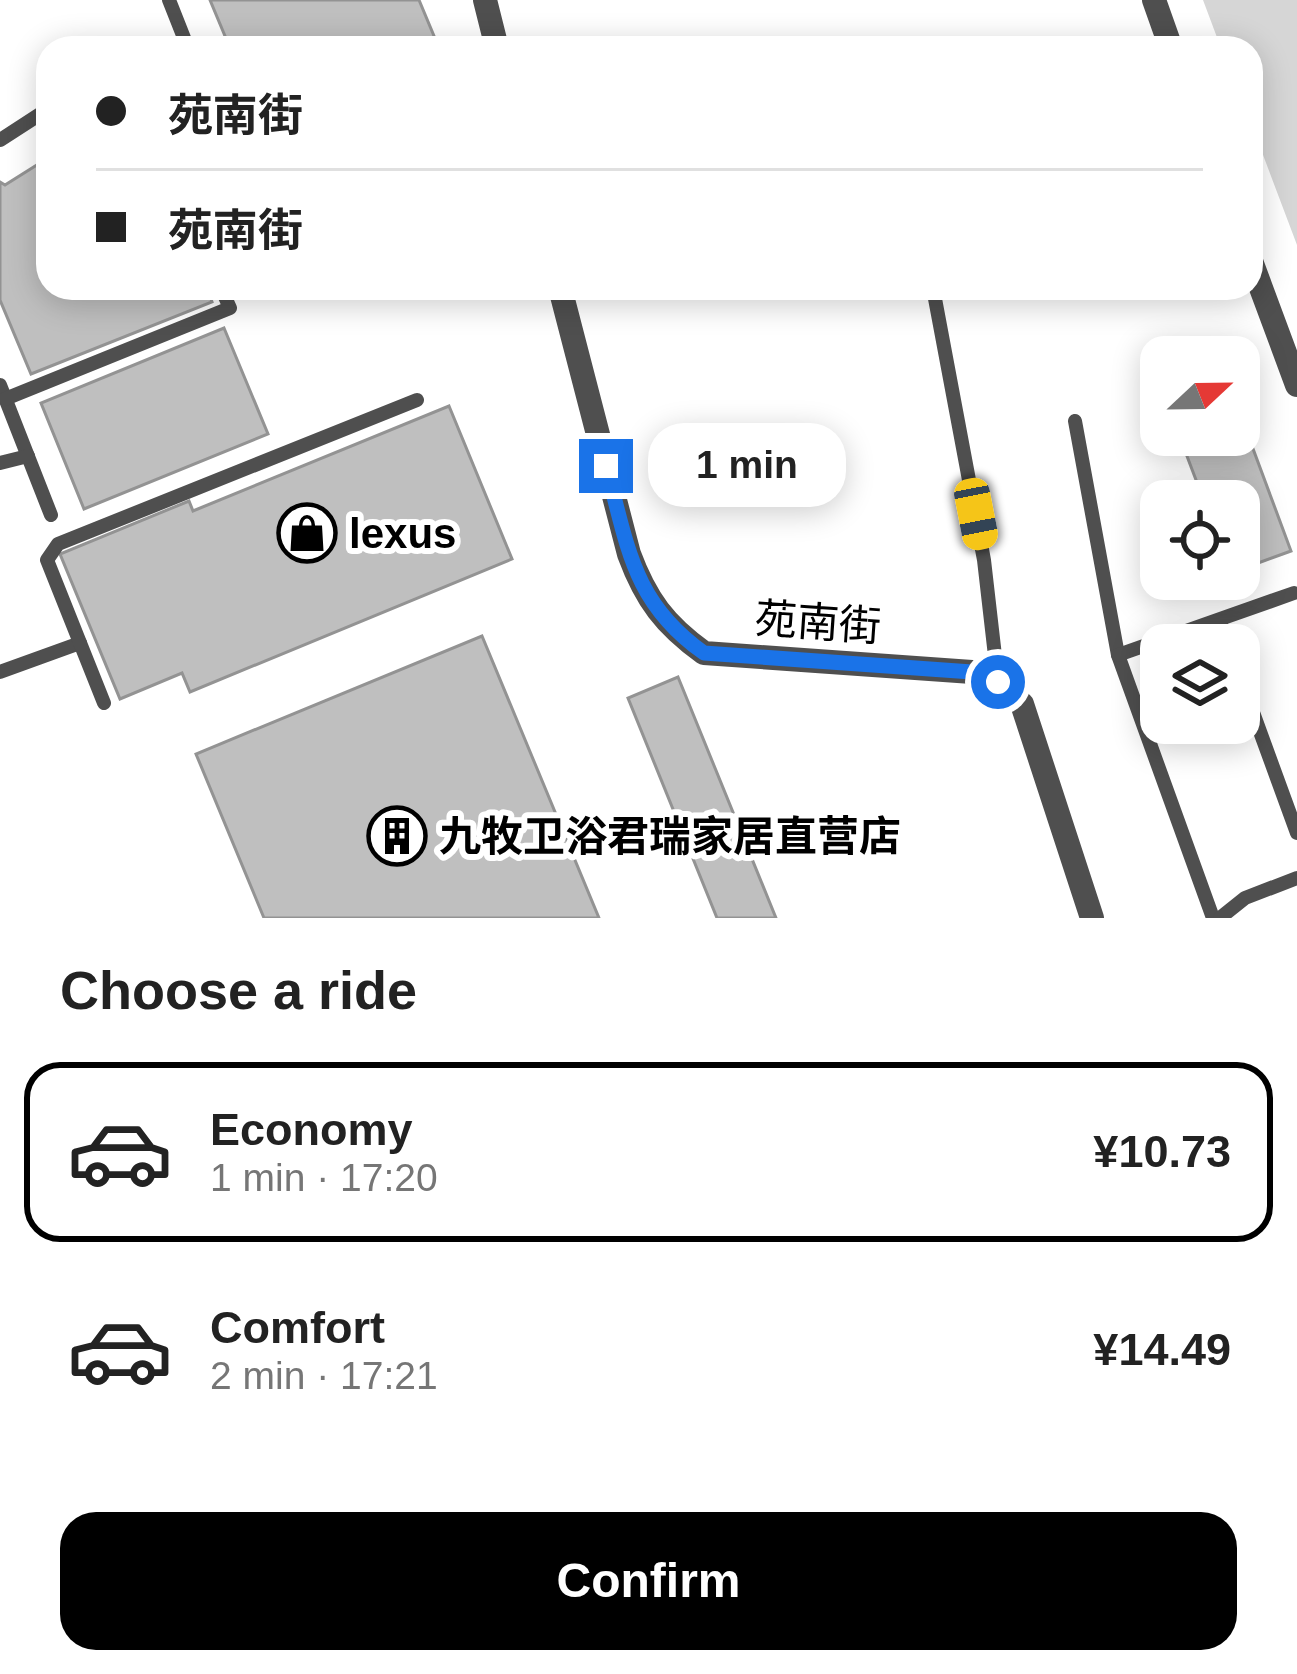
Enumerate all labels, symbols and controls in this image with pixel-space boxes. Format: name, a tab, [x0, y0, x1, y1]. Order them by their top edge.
text: 苑南街	[168, 90, 303, 141]
text: 苑南街	[168, 205, 303, 256]
north arrow	[1140, 336, 1260, 456]
map controls	[1140, 336, 1260, 744]
callout: 1 min	[648, 424, 846, 508]
route end	[579, 439, 633, 493]
text: 1 min	[696, 443, 798, 486]
car	[951, 475, 1001, 553]
button: locate	[1140, 480, 1260, 600]
shop icon: lexus	[276, 502, 338, 564]
place label: lexus	[349, 510, 456, 557]
street label: 苑南街	[753, 595, 882, 650]
button: layers	[1140, 624, 1260, 744]
route start	[971, 655, 1025, 709]
building icon: 九牧卫浴君瑞家居直营店	[366, 805, 428, 867]
place label: 九牧卫浴君瑞家居直营店	[439, 813, 901, 860]
text: Choose a ride	[60, 960, 417, 1020]
icon: car	[66, 1098, 174, 1206]
text: Economy	[210, 1104, 413, 1155]
text: ¥10.73	[1093, 1126, 1231, 1177]
text: 1 min · 17:20	[210, 1156, 438, 1199]
icon: car	[66, 1296, 174, 1404]
text: Comfort	[210, 1302, 385, 1353]
text: ¥14.49	[1093, 1324, 1231, 1375]
text: 2 min · 17:21	[210, 1354, 438, 1397]
button: Confirm	[60, 1512, 1237, 1650]

